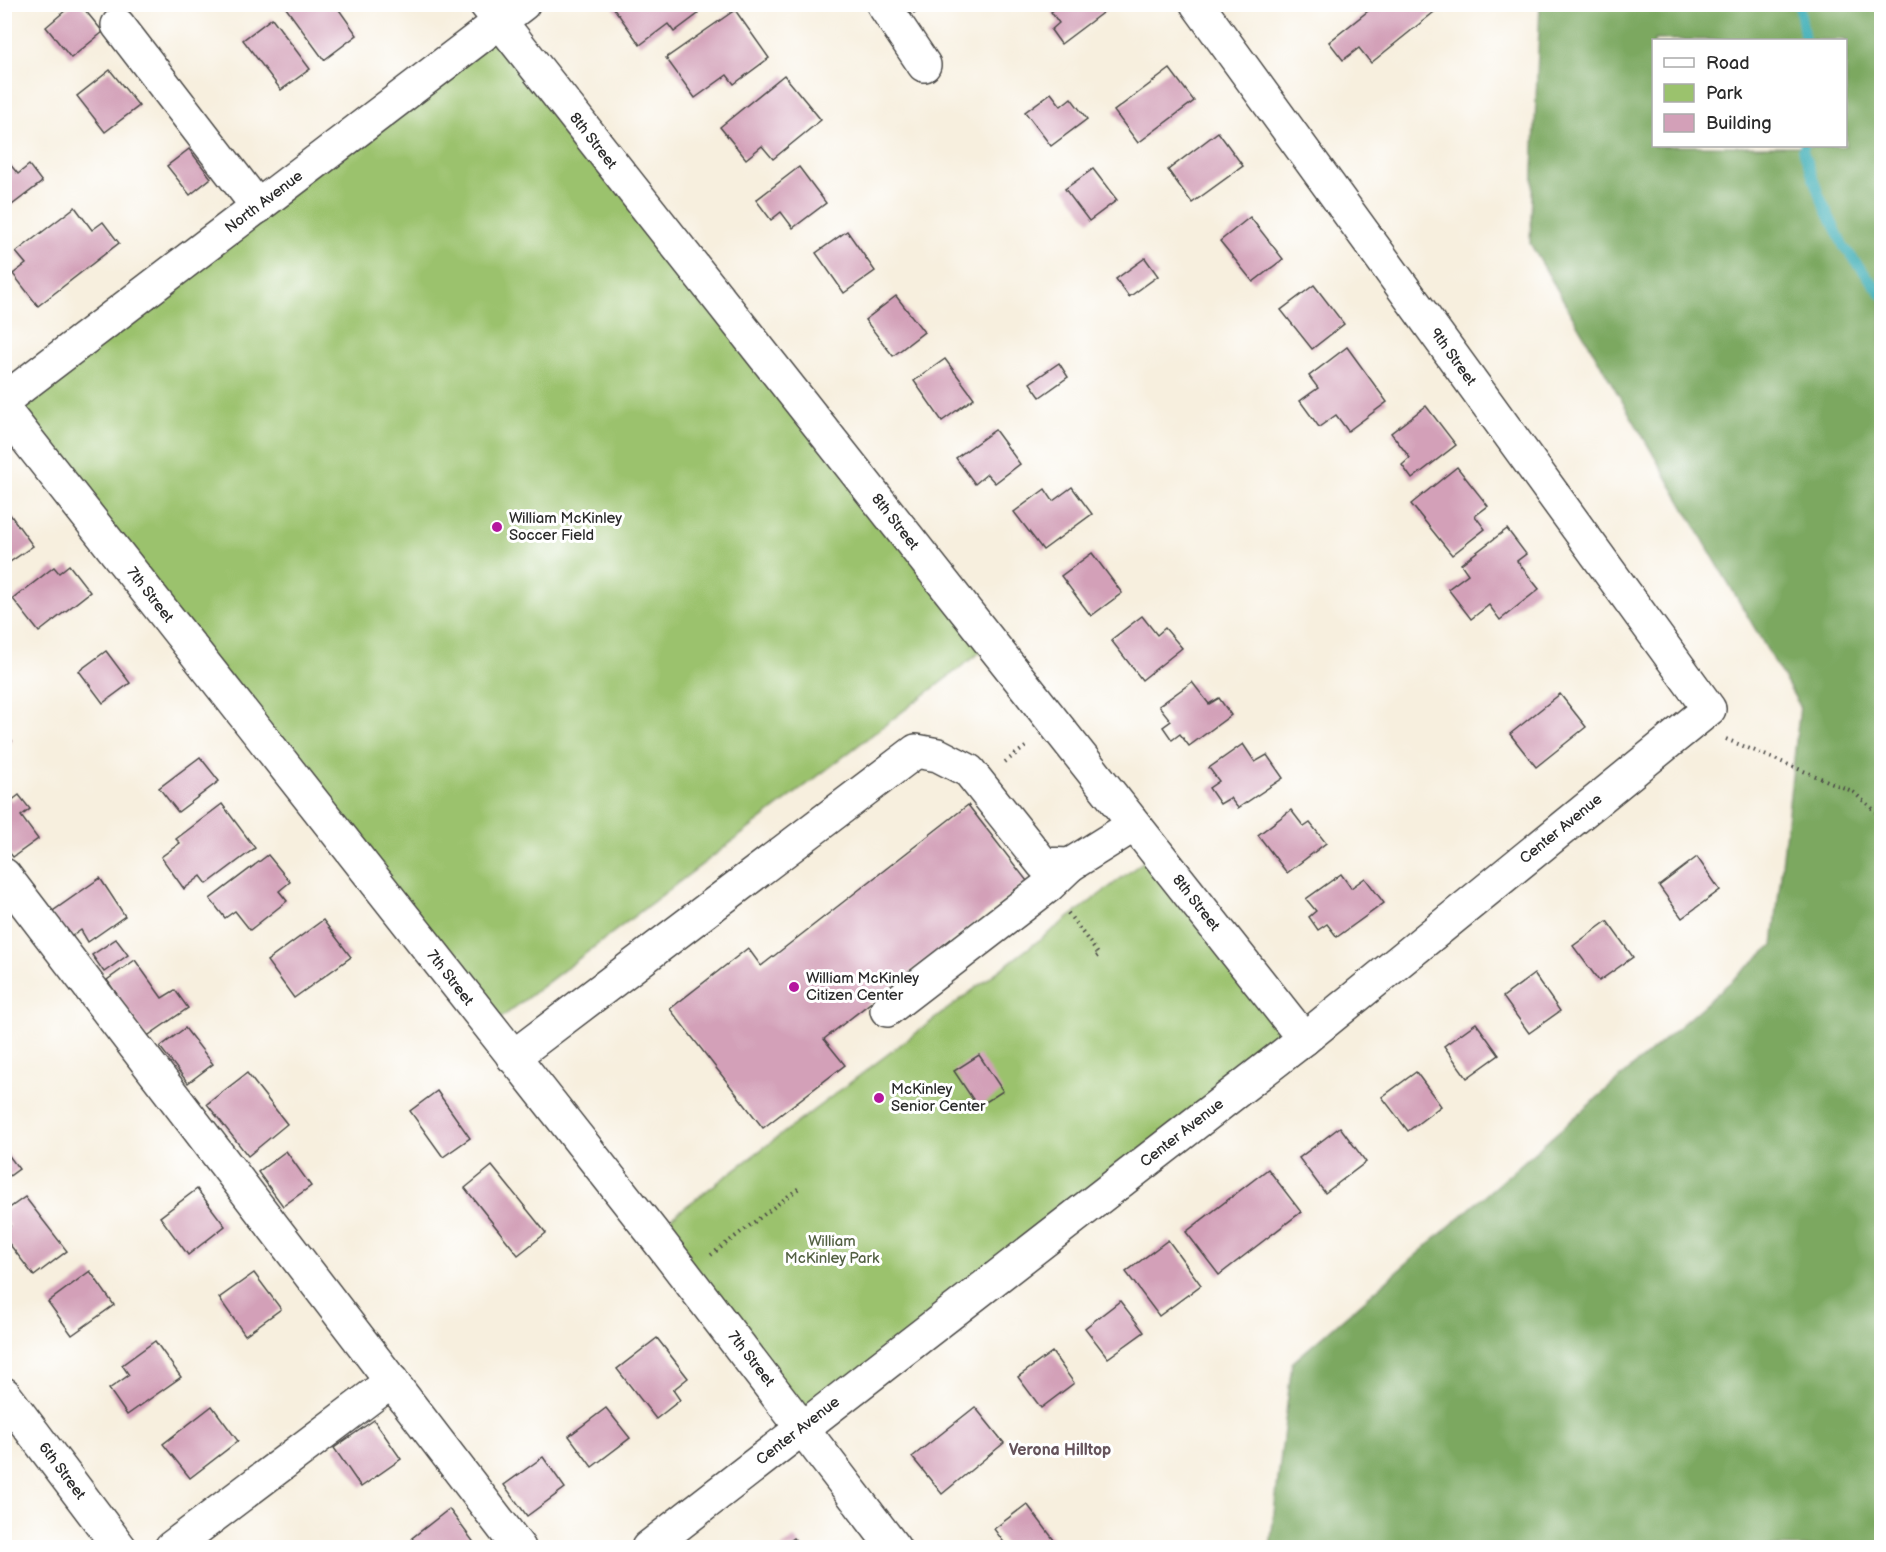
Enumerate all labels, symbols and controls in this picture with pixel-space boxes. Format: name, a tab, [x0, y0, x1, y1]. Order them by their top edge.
legend	[1652, 39, 1847, 147]
text: Road	[1706, 53, 1750, 74]
text: Park	[1706, 83, 1742, 104]
street label: 8th Street	[565, 109, 621, 173]
text: Building	[1706, 113, 1772, 134]
street label: North Avenue	[221, 166, 307, 237]
street label: 9th Street	[1426, 325, 1480, 390]
street label: 8th Street	[867, 490, 923, 554]
place label: William McKinley Soccer Field	[509, 509, 622, 545]
marker: William McKinley Soccer Field	[490, 520, 504, 534]
street label: 7th Street	[122, 563, 178, 627]
street label: Center Avenue	[1516, 790, 1606, 868]
street label: 8th Street	[1168, 871, 1224, 935]
street label: 7th Street	[422, 946, 478, 1010]
place label: William McKinley Citizen Center	[806, 969, 919, 1005]
marker: William McKinley Citizen Center	[787, 980, 801, 994]
place label: McKinley Senior Center	[891, 1080, 986, 1116]
marker: McKinley Senior Center	[872, 1091, 886, 1105]
street label: Center Avenue	[1136, 1094, 1228, 1172]
park label: William McKinley Park	[785, 1232, 880, 1268]
street label: 7th Street	[723, 1327, 779, 1391]
street label: Center Avenue	[752, 1392, 844, 1470]
street label: 6th Street	[34, 1439, 90, 1504]
district label: Verona Hilltop	[1009, 1441, 1111, 1460]

